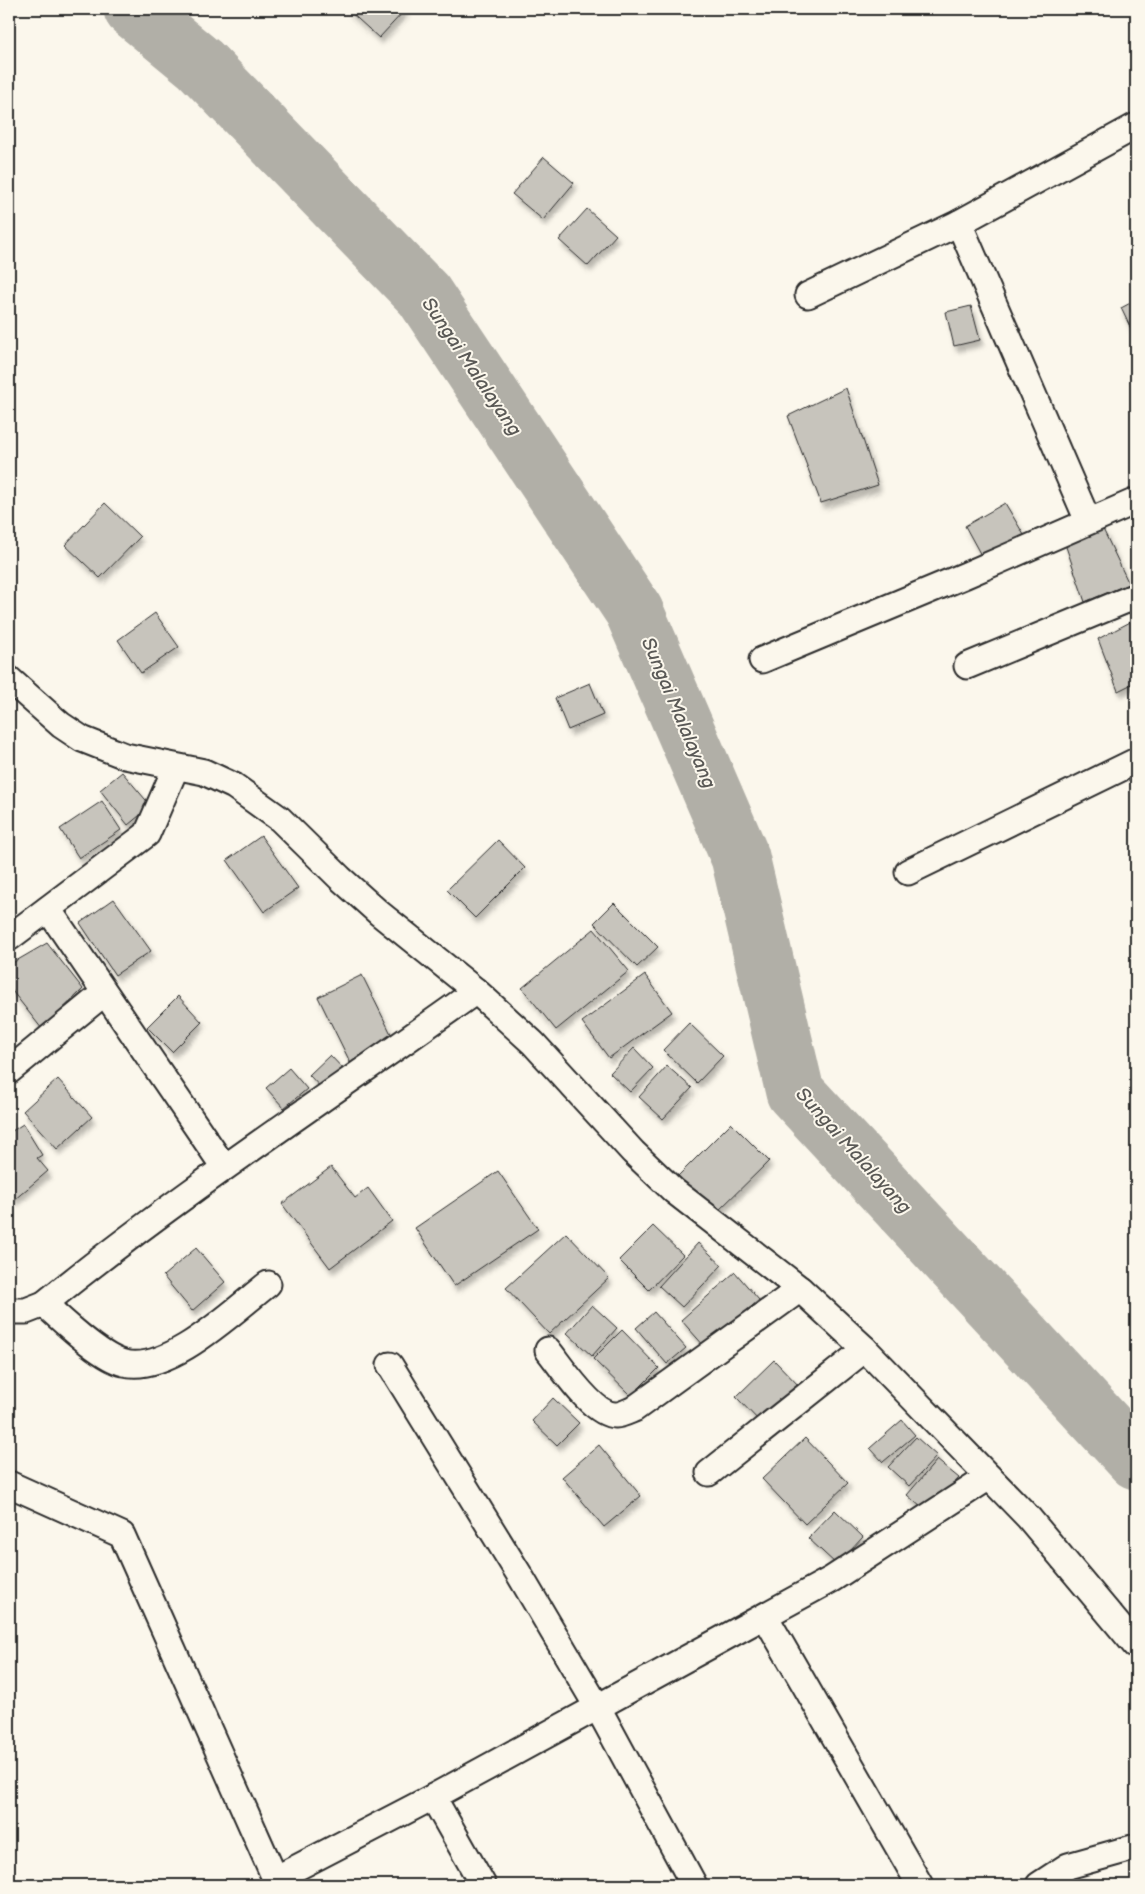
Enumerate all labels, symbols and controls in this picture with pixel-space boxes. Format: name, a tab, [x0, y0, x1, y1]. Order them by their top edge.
water label: Sungai Malalayang	[416, 294, 526, 441]
water label: Sungai Malalayang	[636, 634, 720, 792]
water label: Sungai Malalayang	[790, 1083, 916, 1219]

